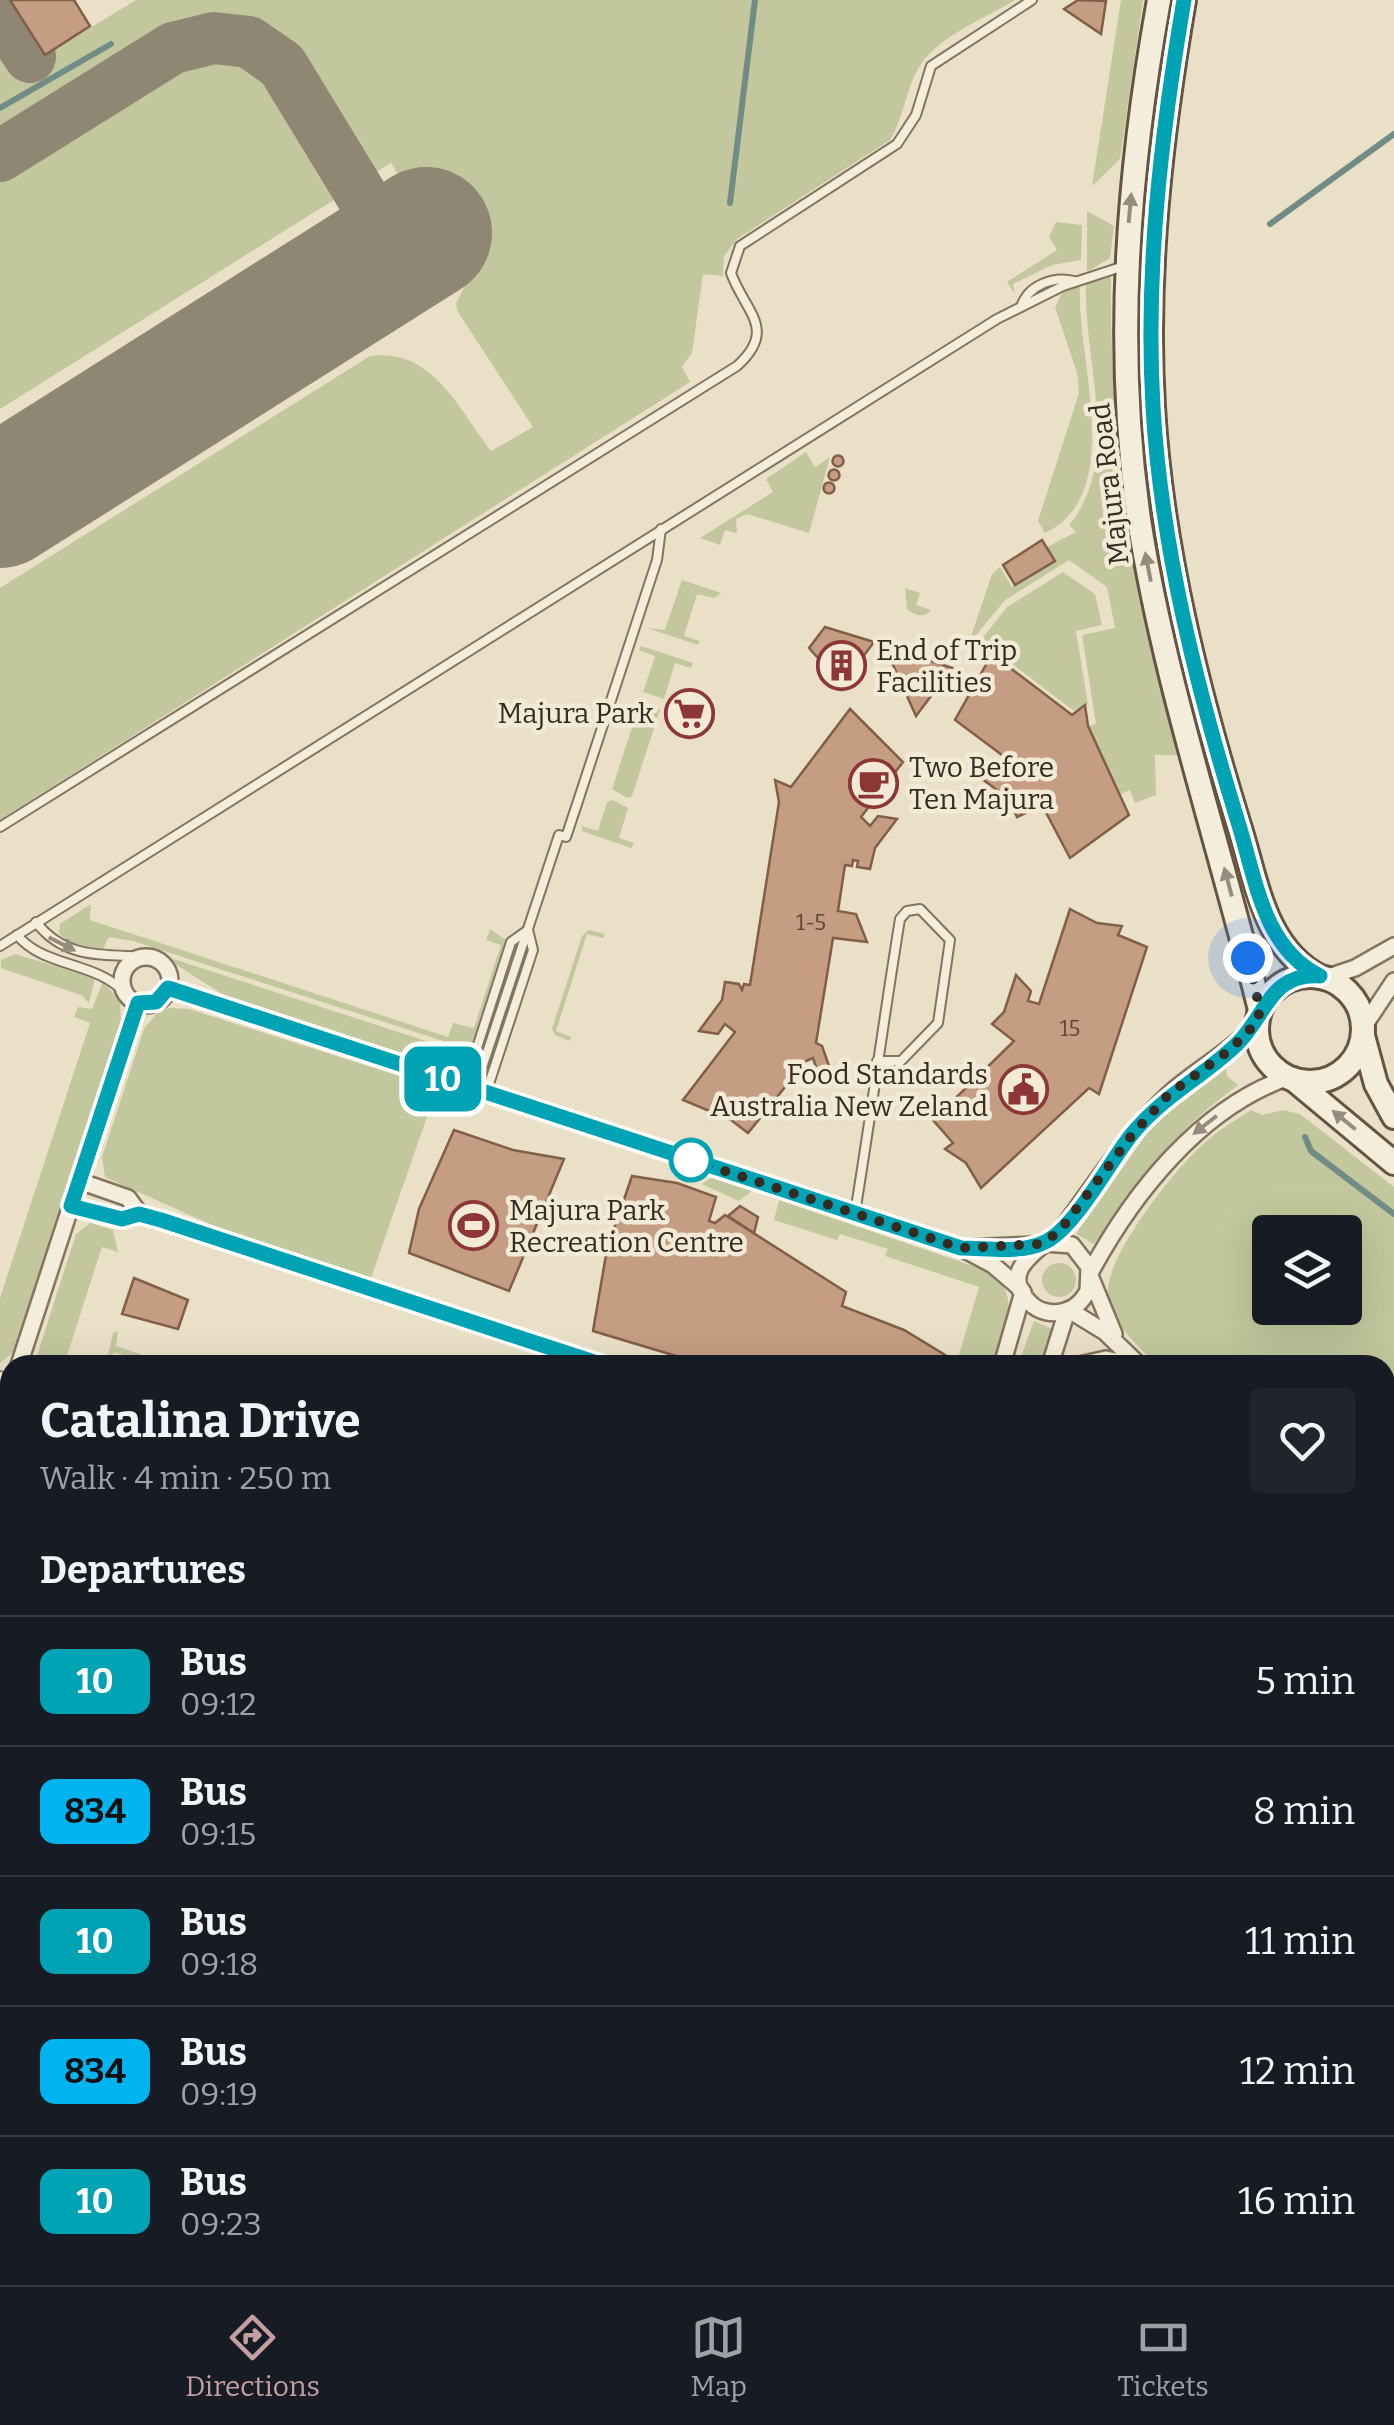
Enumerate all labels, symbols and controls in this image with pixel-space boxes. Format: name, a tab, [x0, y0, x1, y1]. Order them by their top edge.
one-way arrow	[1122, 192, 1138, 224]
street label: Majura Road	[1083, 401, 1136, 567]
one-way arrow	[1140, 551, 1156, 582]
place label: End of Trip Facilities	[876, 634, 1017, 699]
building icon: End of Trip Facilities	[815, 640, 867, 692]
supermarket icon: Majura Park	[663, 687, 715, 739]
place label: Majura Park	[498, 697, 654, 730]
place label: Two Before Ten Majura	[909, 751, 1054, 816]
cafe icon: Two Before Ten Majura	[848, 757, 900, 809]
one-way arrow	[1219, 866, 1235, 897]
house number: 1-5	[796, 909, 826, 936]
your location	[1223, 933, 1273, 983]
one-way arrow	[48, 935, 77, 952]
house number: 15	[1060, 1015, 1080, 1042]
line badge: 10	[398, 1046, 488, 1112]
text: 10	[424, 1058, 462, 1100]
place label: Food Standards Australia New Zeland	[710, 1058, 988, 1123]
public building icon: Food Standards Australia New Zeland	[997, 1064, 1049, 1116]
one-way arrow	[1331, 1110, 1357, 1131]
one-way arrow	[1192, 1114, 1218, 1135]
unlabelled marker	[670, 1139, 712, 1181]
place label: Majura Park Recreation Centre	[509, 1194, 744, 1259]
sports icon: Majura Park Recreation Centre	[448, 1200, 500, 1252]
map controls	[1252, 1215, 1362, 1325]
button: layers	[1252, 1215, 1362, 1325]
button: heart	[1250, 1388, 1355, 1493]
text: Catalina Drive	[40, 1392, 361, 1450]
text: Walk · 4 min · 250 m	[40, 1459, 331, 1497]
text: Departures	[40, 1547, 246, 1593]
text: Bus	[180, 1639, 247, 1685]
text: 5 min	[1255, 1658, 1355, 1704]
text: 10	[76, 1660, 114, 1702]
text: 09:12	[180, 1685, 256, 1723]
text: Bus	[180, 1769, 247, 1815]
text: 8 min	[1253, 1788, 1355, 1834]
text: 834	[64, 1790, 126, 1832]
text: 09:15	[180, 1815, 256, 1853]
text: Bus	[180, 1899, 247, 1945]
text: 11 min	[1245, 1918, 1355, 1964]
text: 10	[76, 1920, 114, 1962]
text: 09:18	[180, 1945, 258, 1983]
text: Bus	[180, 2029, 247, 2075]
text: 12 min	[1240, 2048, 1355, 2094]
text: 834	[64, 2050, 126, 2092]
text: 09:19	[180, 2075, 258, 2113]
text: Bus	[180, 2159, 247, 2205]
text: 16 min	[1238, 2178, 1355, 2224]
text: 10	[76, 2180, 114, 2222]
text: 09:23	[180, 2205, 262, 2243]
tab: Directions	[185, 2310, 320, 2403]
tab: Map	[690, 2310, 747, 2403]
tab: Tickets	[1117, 2310, 1209, 2403]

